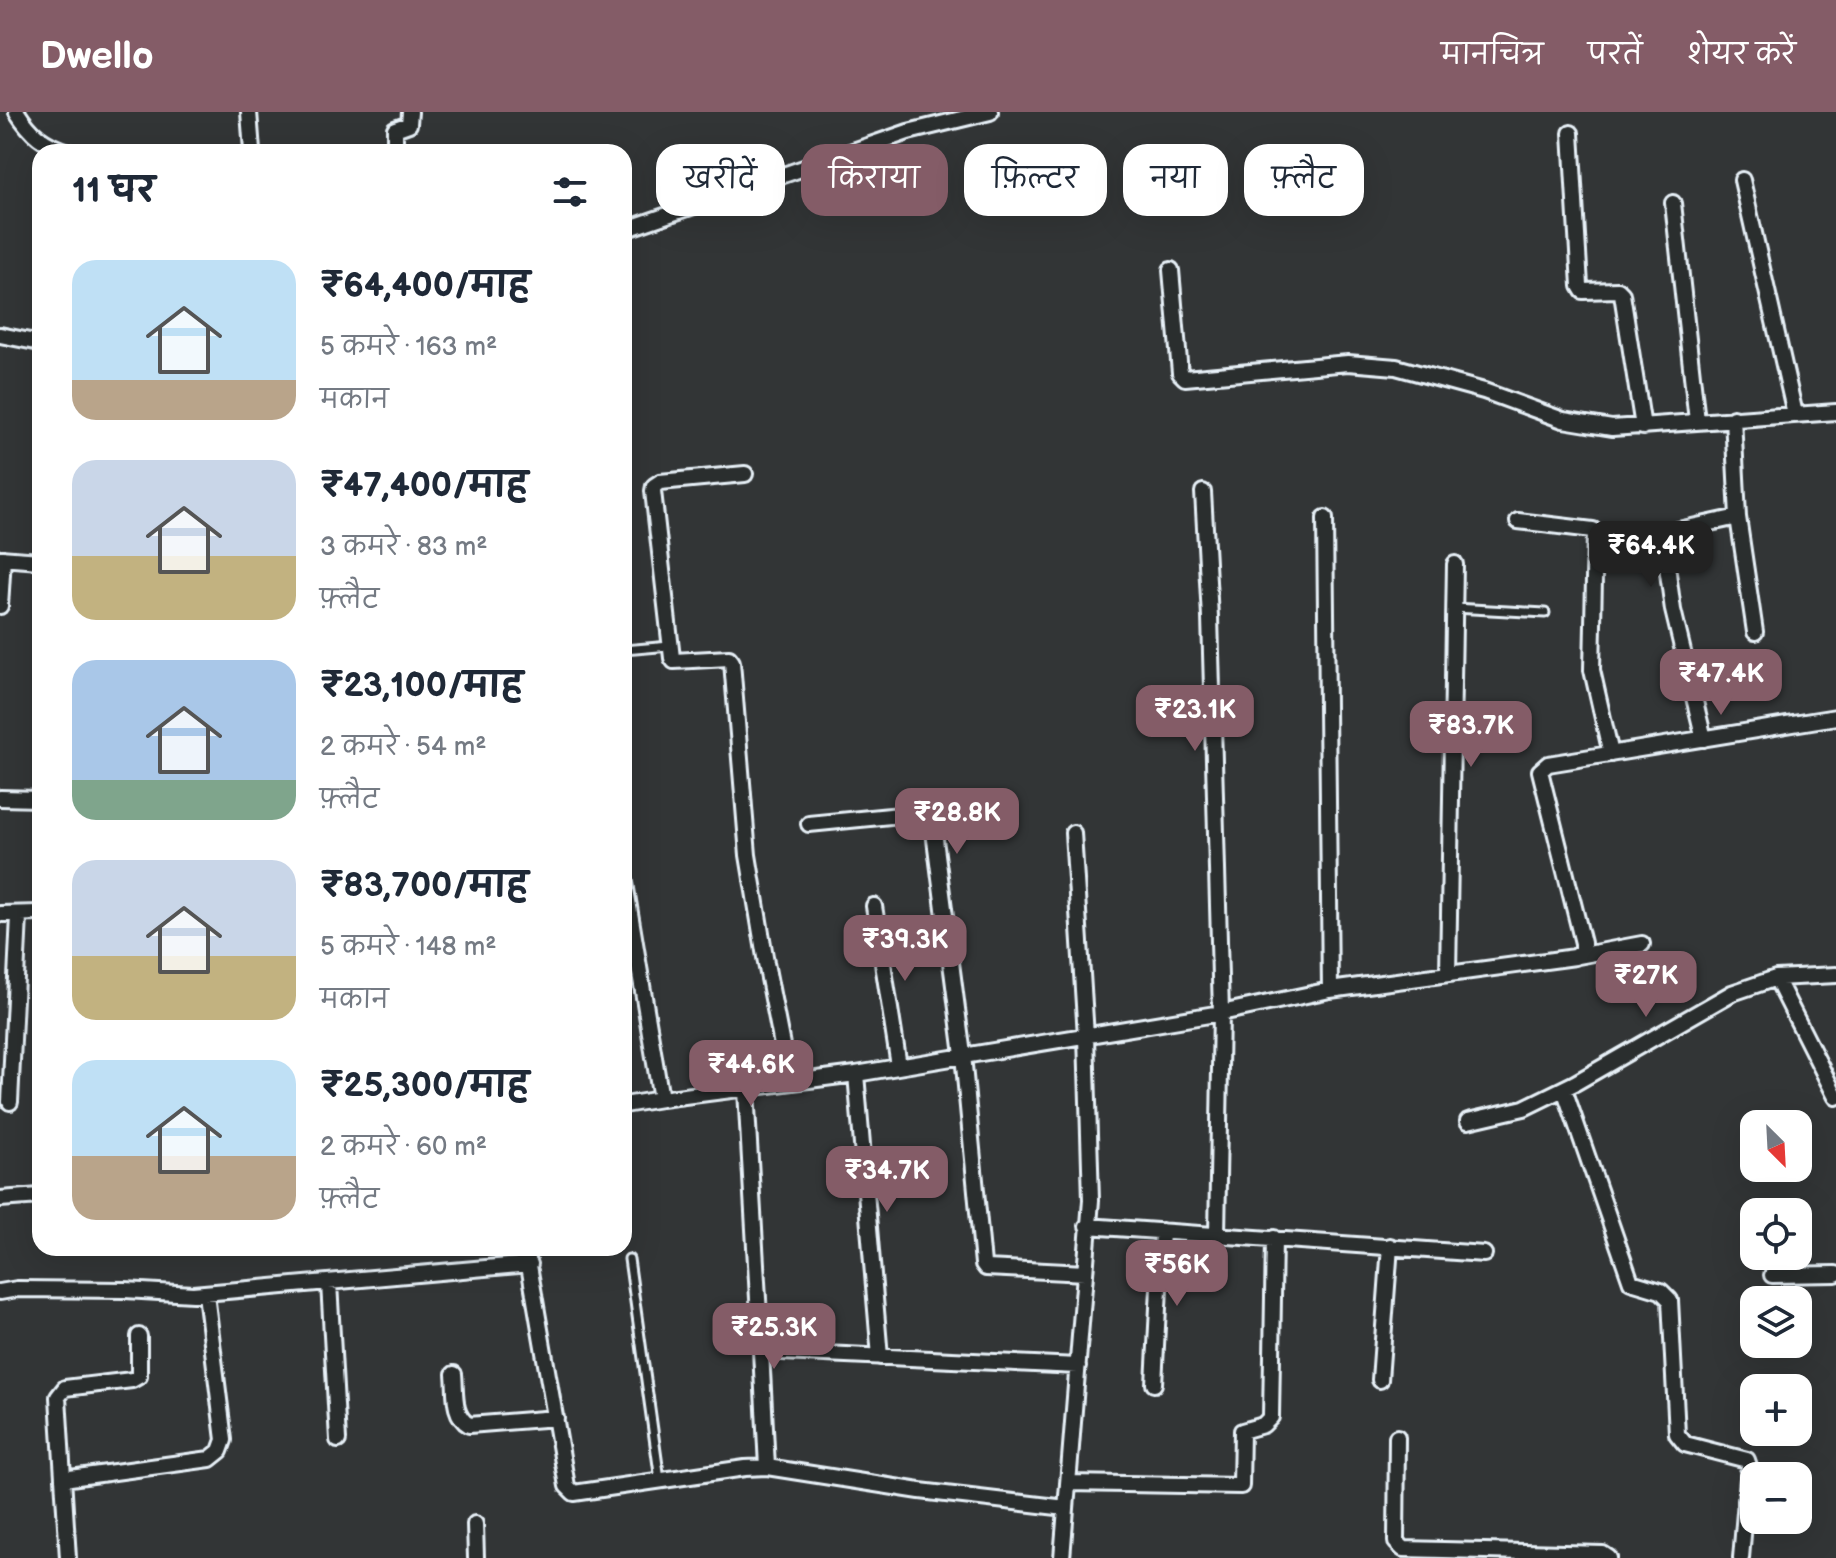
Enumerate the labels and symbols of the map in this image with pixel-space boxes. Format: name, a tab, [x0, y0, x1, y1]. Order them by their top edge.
pin: ₹64.4K	[1586, 521, 1716, 589]
pin: ₹47.4K	[1656, 649, 1786, 717]
pin: ₹23.1K	[1130, 685, 1260, 753]
pin: ₹83.7K	[1406, 701, 1536, 769]
pin: ₹28.8K	[892, 788, 1022, 856]
pin: ₹39.3K	[840, 915, 970, 983]
pin: ₹27K	[1599, 951, 1693, 1019]
pin: ₹44.6K	[686, 1040, 816, 1108]
north arrow	[1740, 1110, 1812, 1182]
pin: ₹34.7K	[822, 1146, 952, 1214]
pin: ₹56K	[1130, 1240, 1224, 1308]
pin: ₹25.3K	[709, 1303, 839, 1371]

